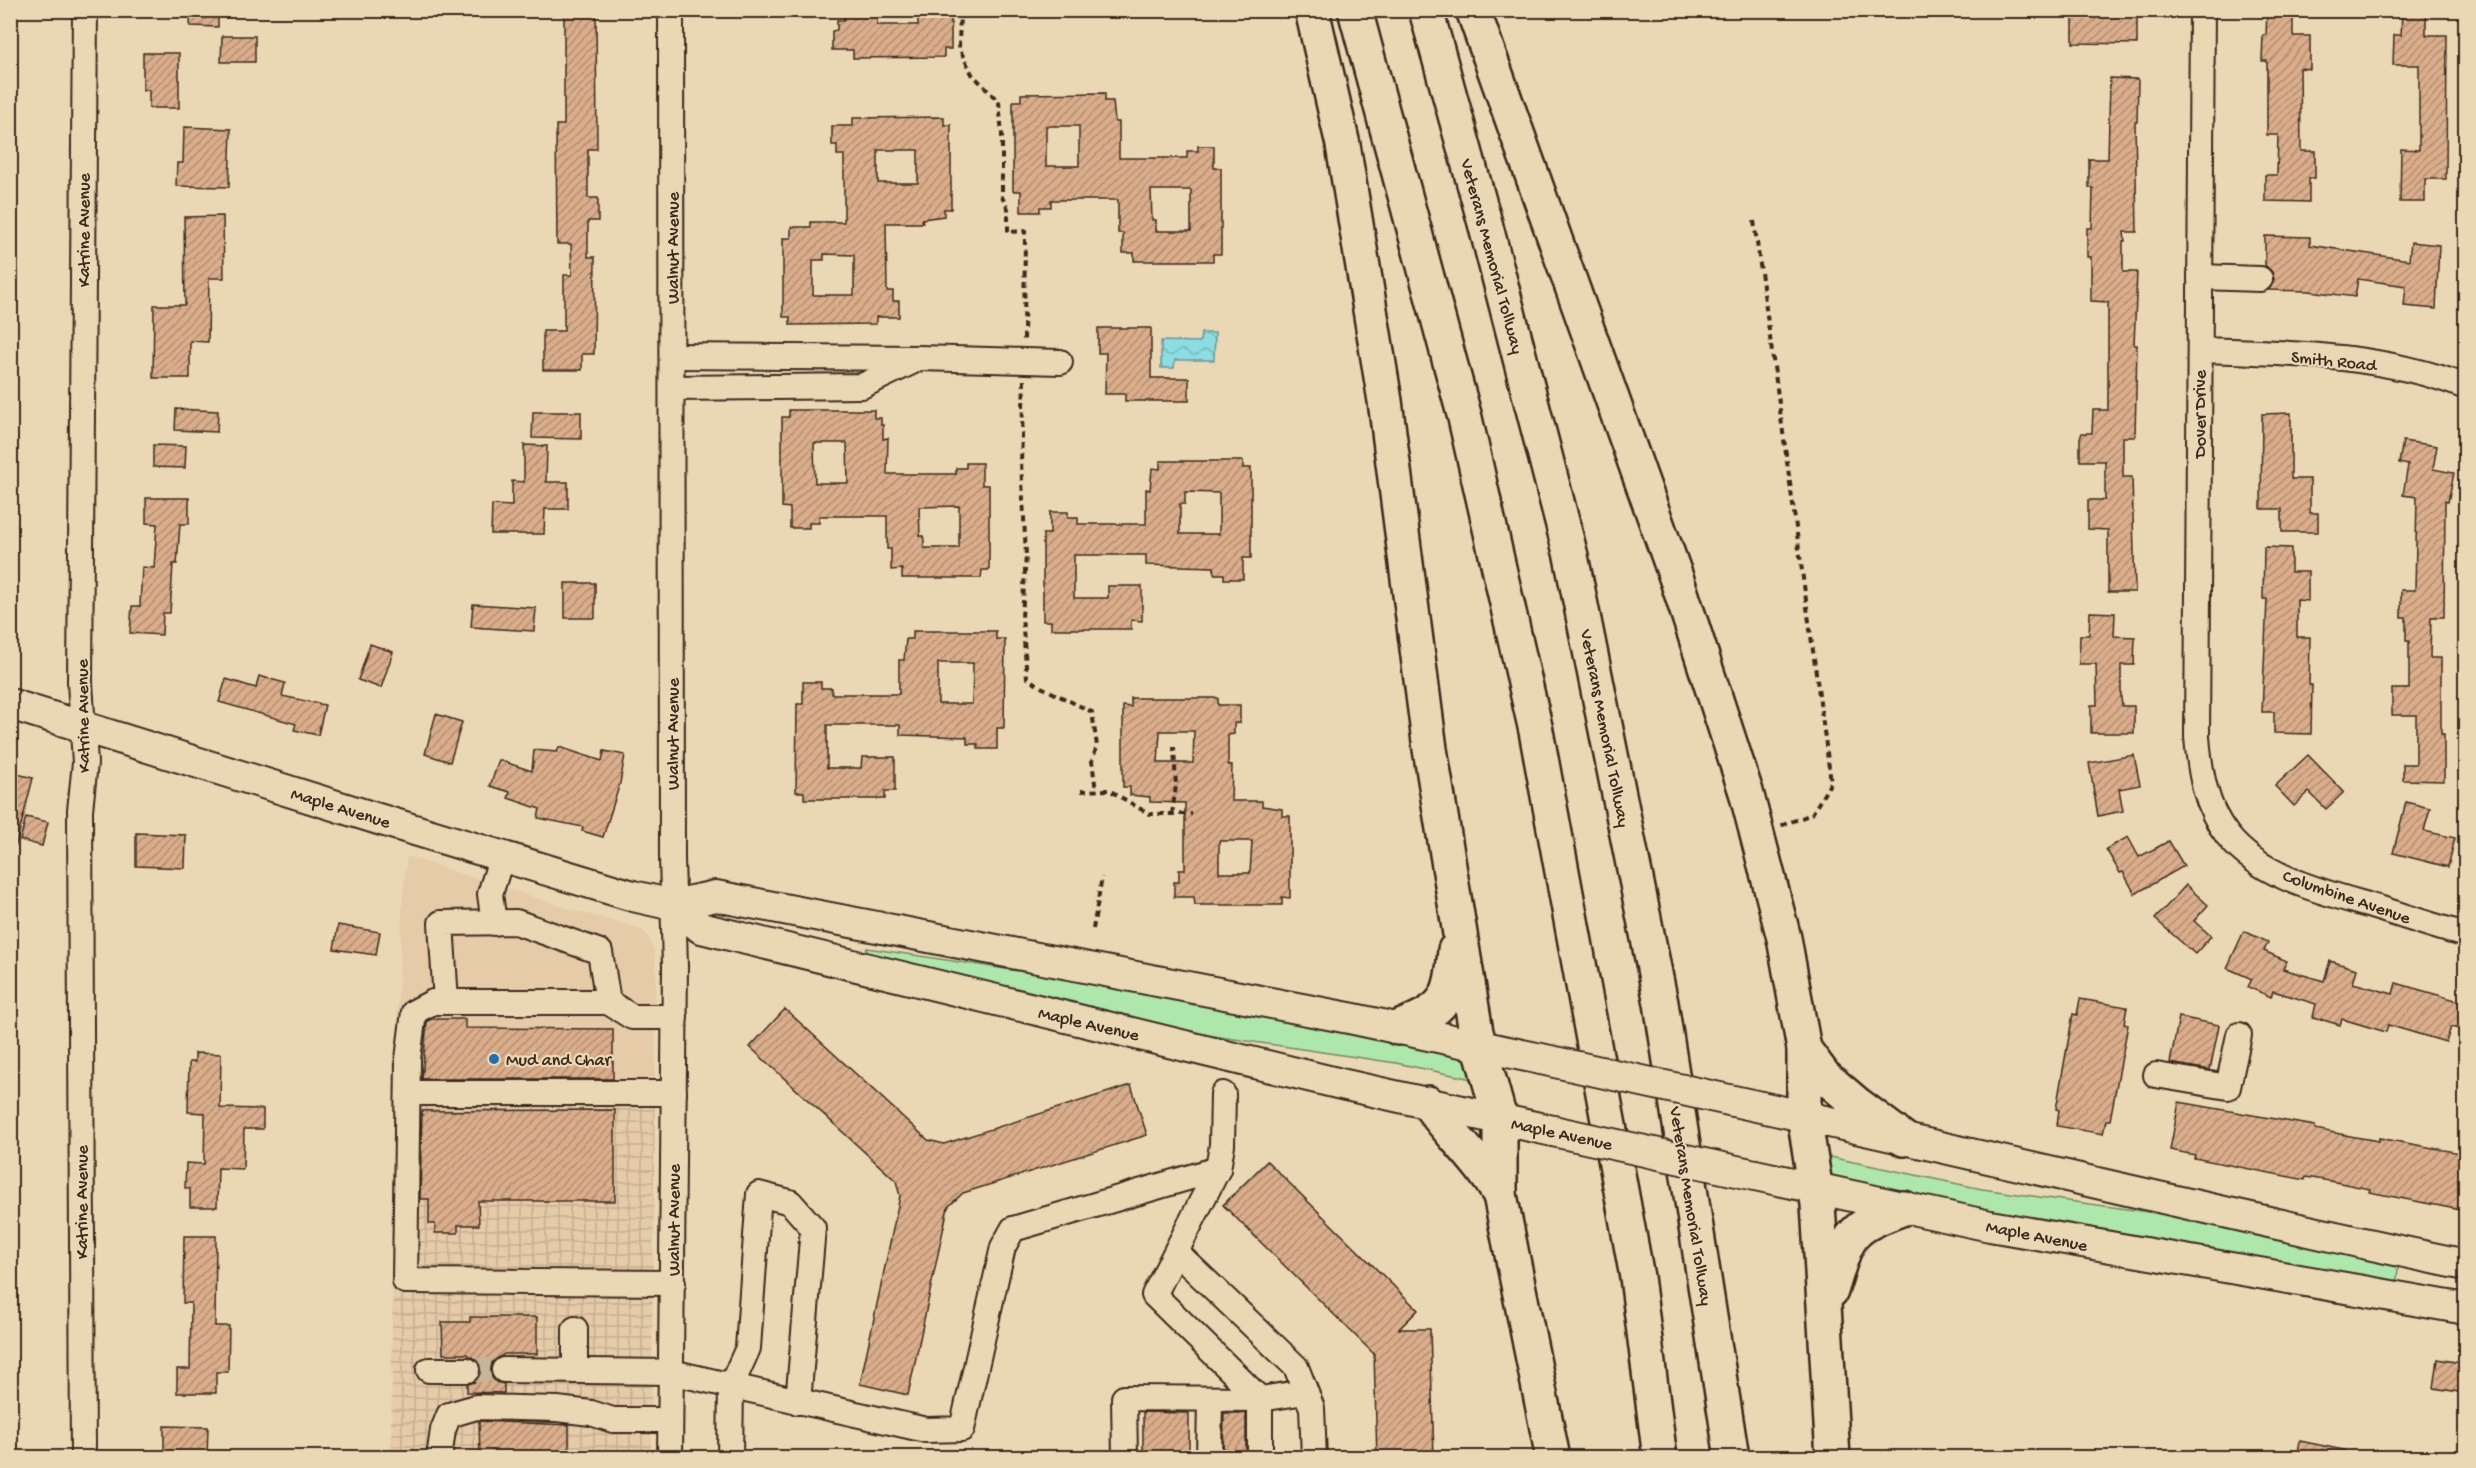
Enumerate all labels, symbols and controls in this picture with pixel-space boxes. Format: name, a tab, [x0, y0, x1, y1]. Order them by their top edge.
street label: Veterans Memorial Tollway	[1454, 156, 1527, 357]
street label: Katrine Avenue	[75, 172, 96, 287]
street label: Walnut Avenue	[664, 191, 685, 304]
street label: Smith Road	[2290, 348, 2379, 378]
street label: Dover Drive	[2191, 369, 2212, 459]
street label: Veterans Memorial Tollway	[1574, 627, 1633, 829]
street label: Katrine Avenue	[73, 658, 96, 773]
street label: Walnut Avenue	[664, 677, 685, 790]
street label: Maple Avenue	[288, 784, 393, 835]
street label: Columbine Avenue	[2279, 867, 2414, 930]
street label: Maple Avenue	[1036, 1004, 1142, 1047]
place label: Mud and Char	[506, 1051, 613, 1072]
marker: Mud and Char	[487, 1052, 501, 1066]
street label: Veterans Memorial Tollway	[1663, 1104, 1716, 1308]
street label: Maple Avenue	[1509, 1114, 1615, 1157]
street label: Katrine Avenue	[73, 1144, 94, 1259]
street label: Walnut Avenue	[665, 1163, 686, 1276]
street label: Maple Avenue	[1984, 1217, 2090, 1258]

